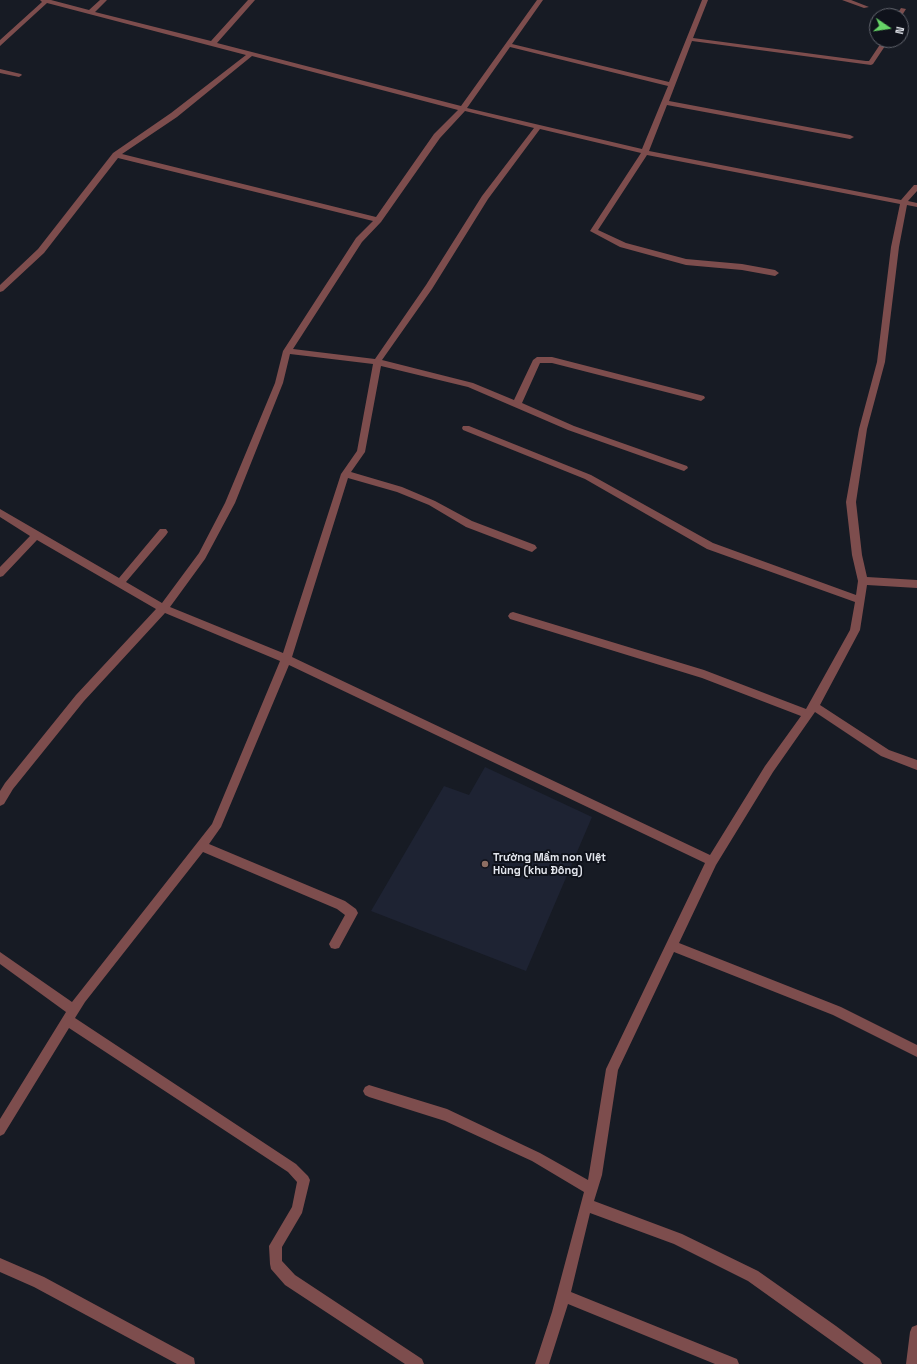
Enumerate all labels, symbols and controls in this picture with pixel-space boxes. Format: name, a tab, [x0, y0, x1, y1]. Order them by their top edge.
north arrow	[869, 8, 909, 48]
text: N	[892, 25, 907, 36]
place label: Trường Mầm non Việt Hùng (khu Đông)	[493, 851, 606, 877]
marker: Trường Mầm non Việt Hùng (khu Đông)	[480, 859, 490, 869]

